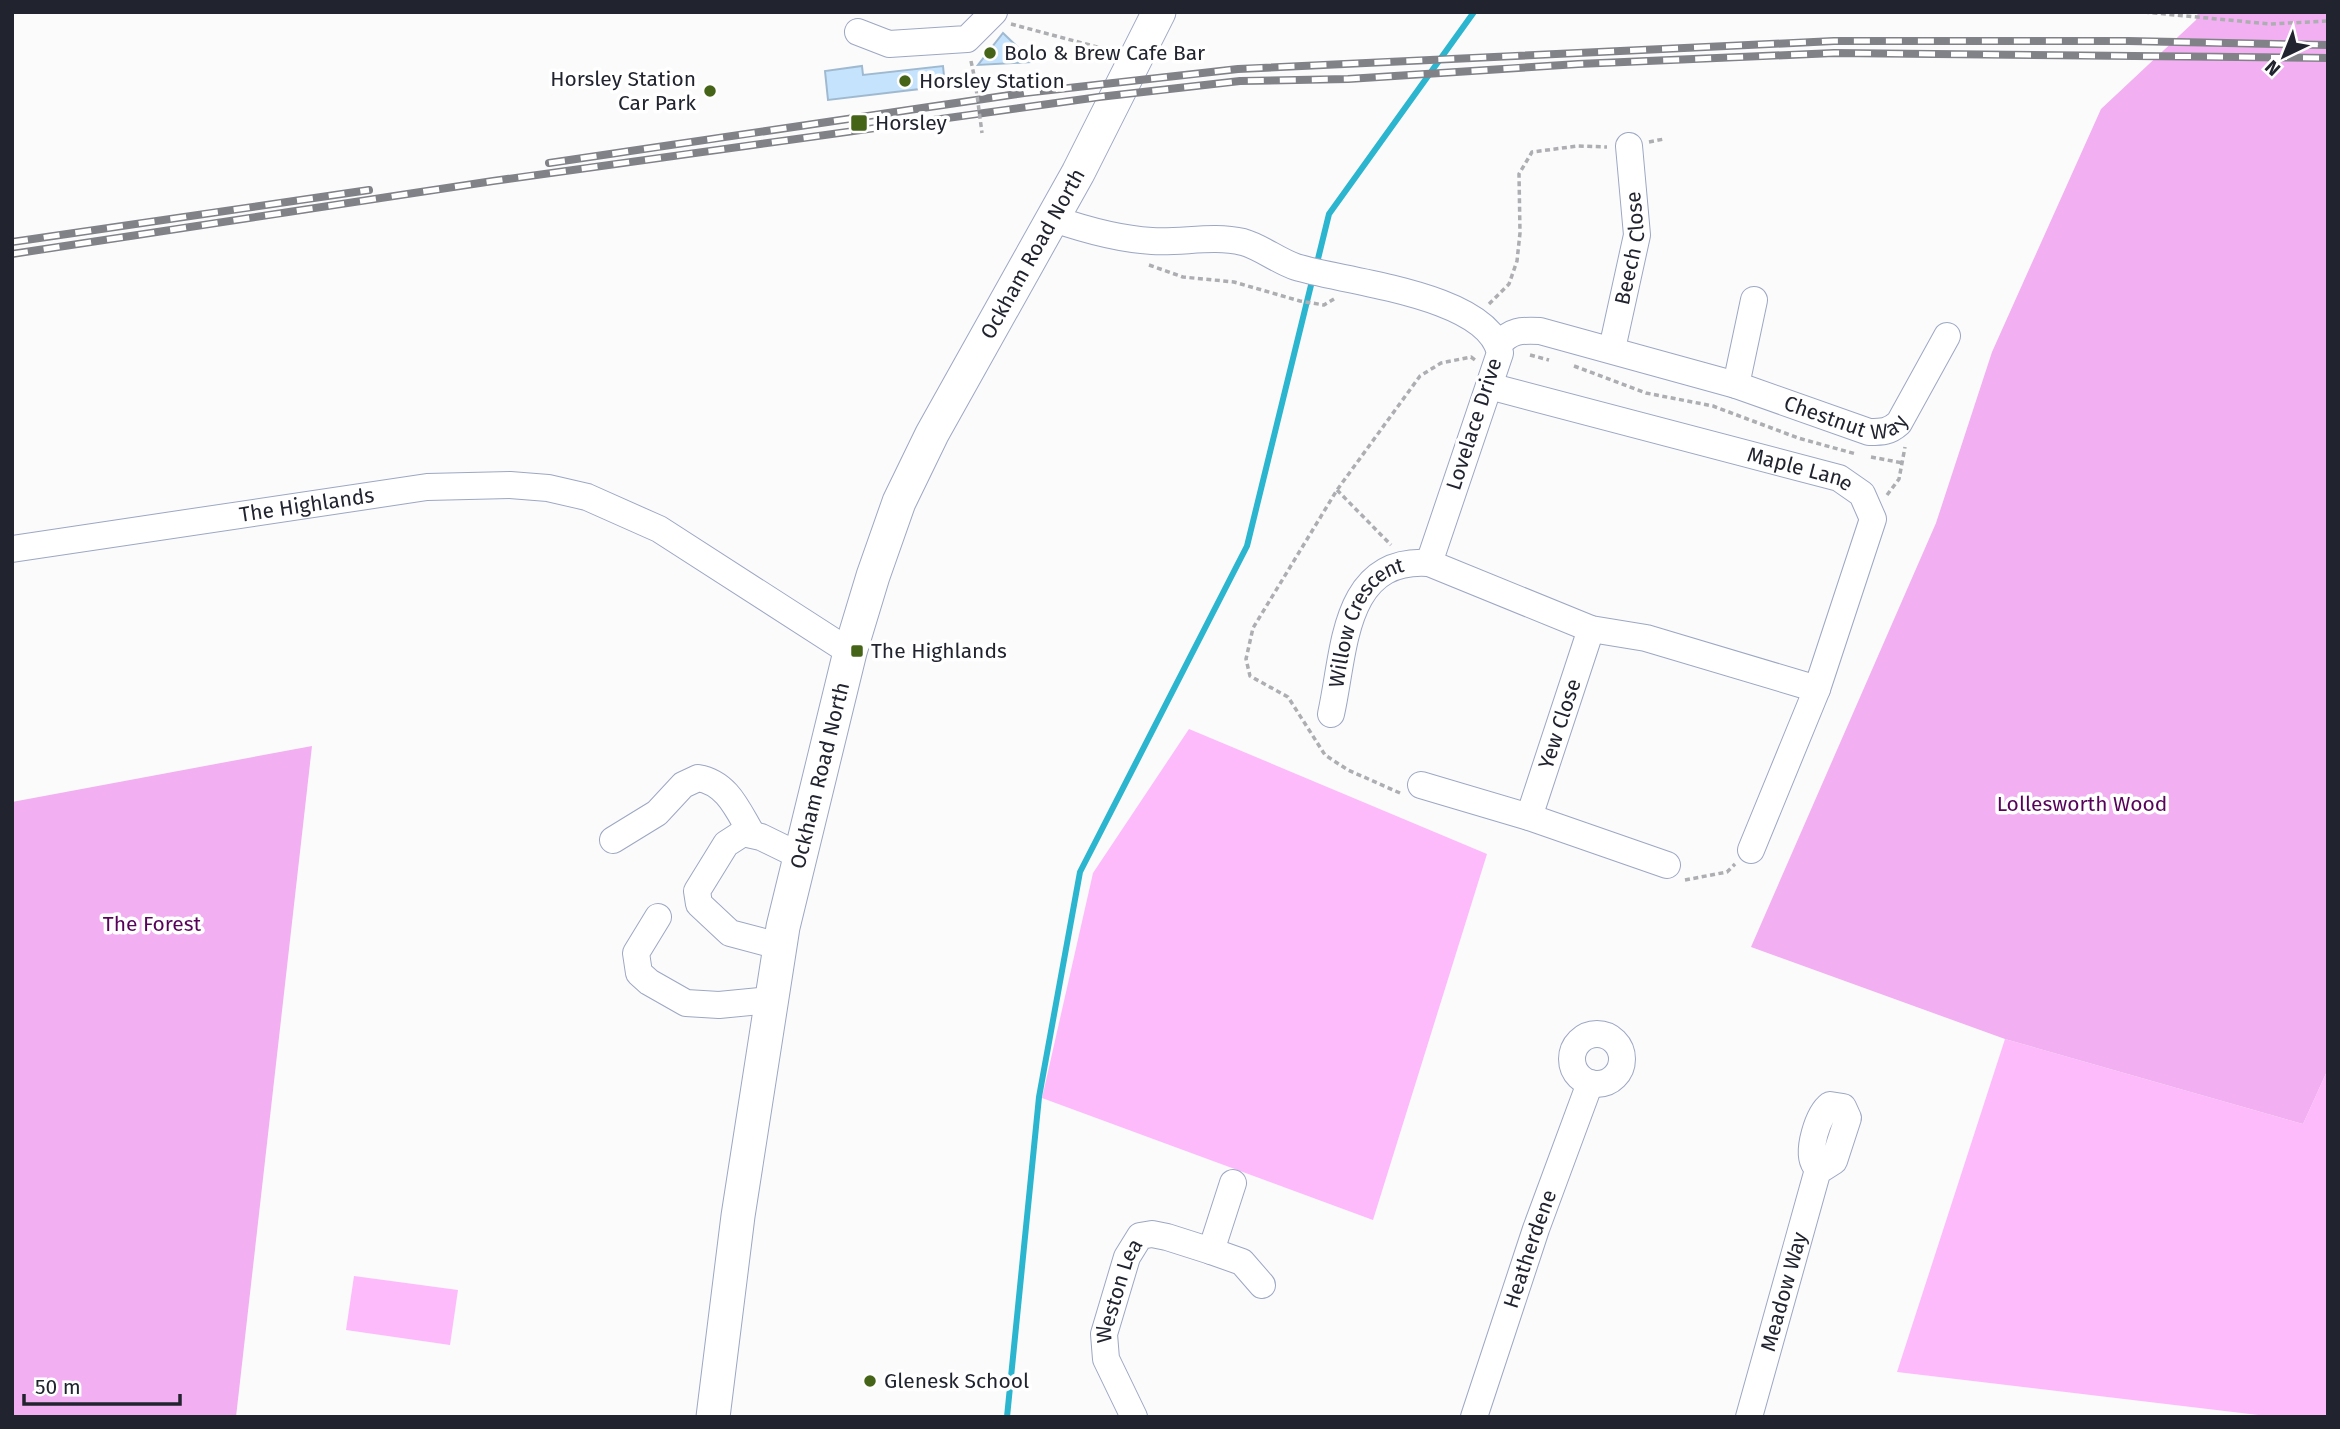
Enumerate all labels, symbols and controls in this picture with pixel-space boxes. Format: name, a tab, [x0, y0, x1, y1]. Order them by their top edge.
north arrow	[2249, 21, 2319, 91]
place label: Bolo & Brew Cafe Bar	[1004, 40, 1205, 66]
marker: Bolo & Brew Cafe Bar	[982, 45, 998, 61]
text: N	[2260, 55, 2285, 81]
place label: Horsley Station Car Park	[550, 66, 696, 116]
place label: Horsley Station	[919, 68, 1065, 94]
marker: Horsley Station	[897, 73, 913, 89]
marker: Horsley Station Car Park	[702, 83, 718, 99]
place label: Horsley	[875, 110, 948, 136]
marker: Horsley	[849, 113, 869, 133]
street label: Ockham Road North	[975, 164, 1091, 344]
street label: Beech Close	[1609, 190, 1651, 307]
street label: Lovelace Drive	[1440, 355, 1508, 493]
street label: Chestnut Way	[1781, 390, 1914, 445]
street label: Maple Lane	[1744, 441, 1858, 497]
street label: The Highlands	[238, 482, 376, 528]
street label: Willow Crescent	[1323, 552, 1407, 689]
place label: The Highlands	[871, 638, 1007, 664]
marker: The Highlands	[849, 643, 865, 659]
street label: Yew Close	[1533, 675, 1587, 772]
street label: Ockham Road North	[785, 679, 855, 871]
park label: Lollesworth Wood	[1997, 791, 2167, 817]
park label: The Forest	[103, 911, 202, 937]
street label: Heatherdene	[1498, 1186, 1562, 1312]
street label: Meadow Way	[1755, 1229, 1813, 1354]
street label: Weston Lea	[1090, 1234, 1148, 1344]
scale bar	[24, 1362, 180, 1406]
place label: Glenesk School	[884, 1368, 1029, 1394]
marker: Glenesk School	[862, 1373, 878, 1389]
text: 50 m	[35, 1374, 81, 1400]

